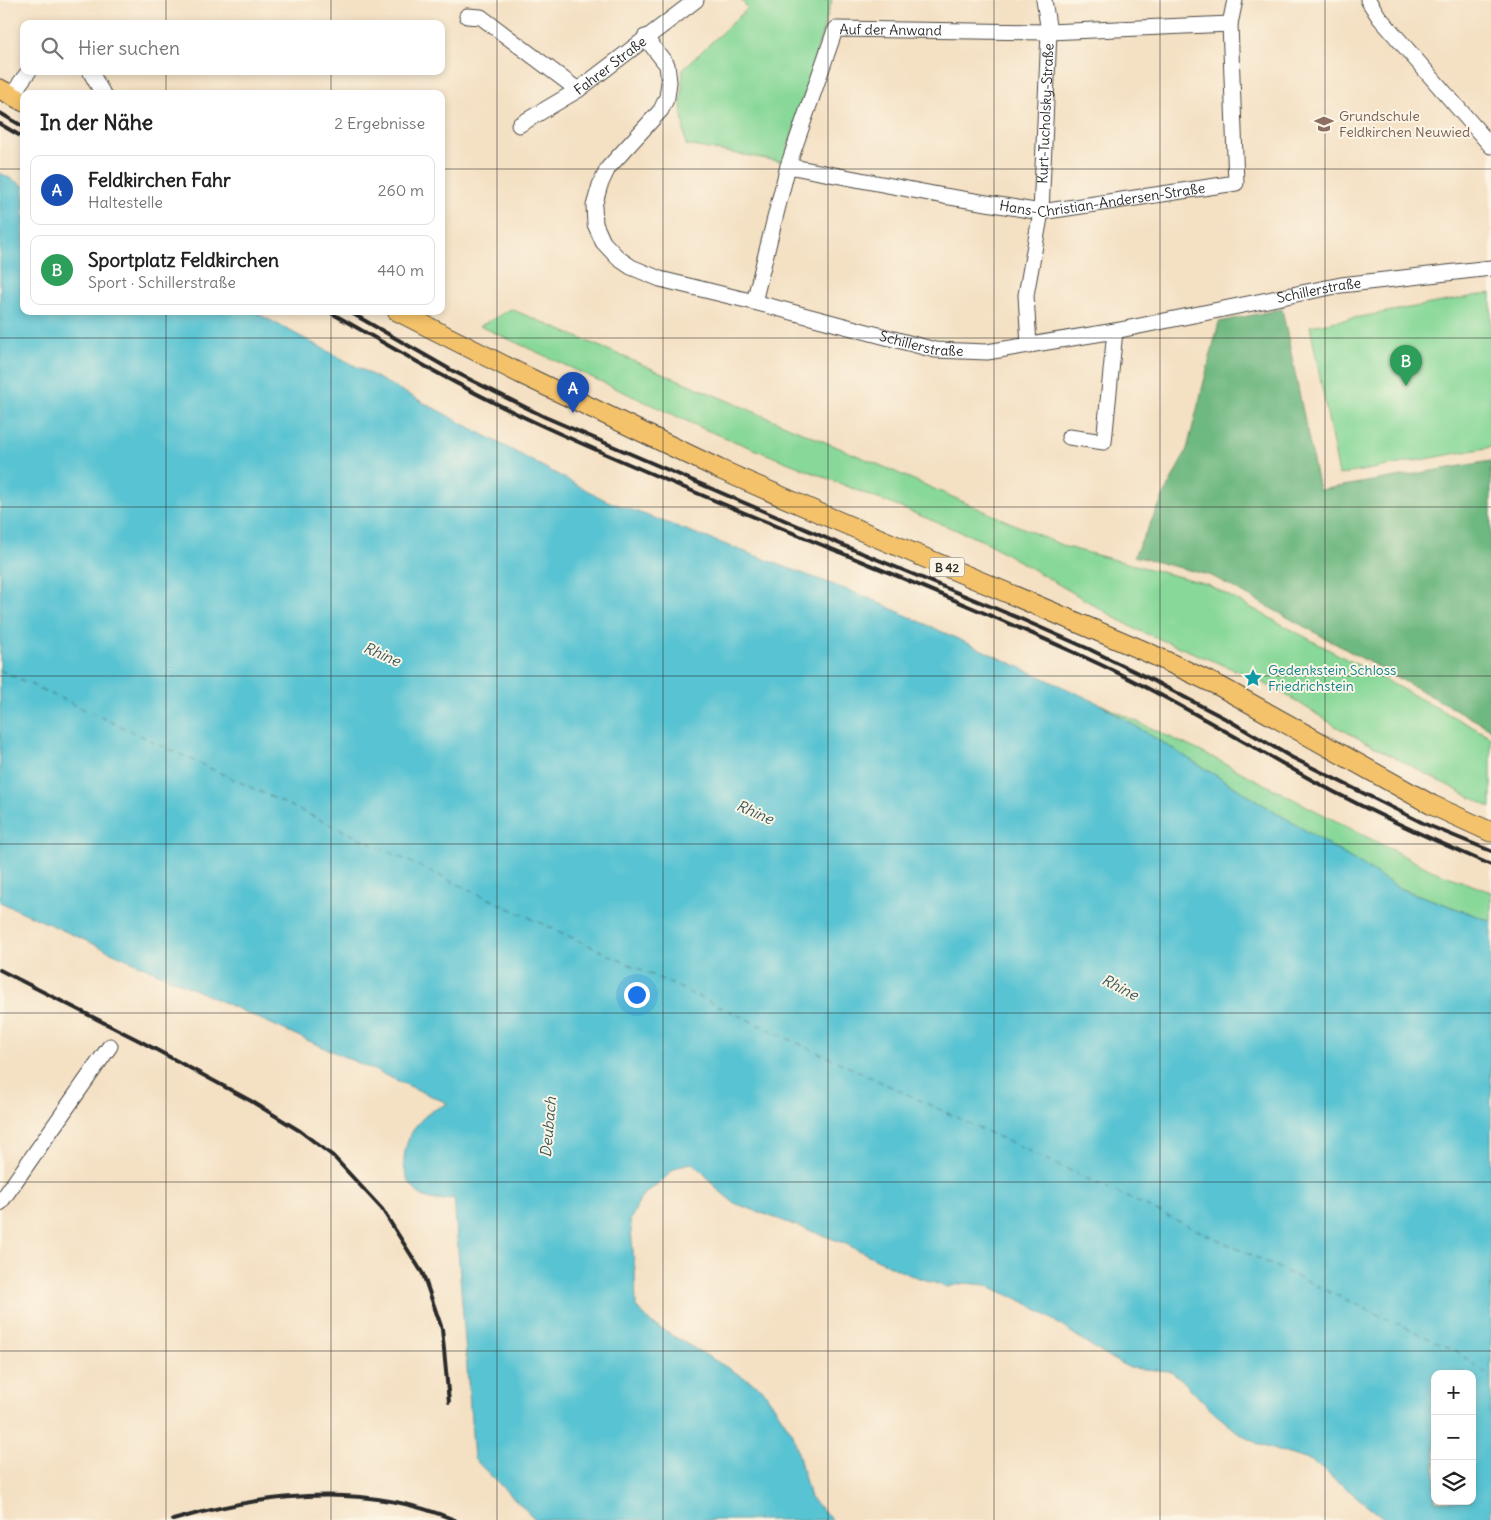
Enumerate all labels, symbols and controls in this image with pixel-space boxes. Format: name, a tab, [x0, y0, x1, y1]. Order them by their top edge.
search box	[20, 20, 445, 75]
street label: Auf der Anwand	[839, 20, 942, 39]
street label: Fahrer Straße	[570, 32, 650, 99]
icon: search	[38, 34, 66, 62]
text: Hier suchen	[78, 36, 180, 60]
street label: Kurt-Tucholsky-Straße	[1033, 43, 1057, 184]
place label: Grundschule Feldkirchen Neuwied	[1339, 107, 1470, 141]
text: In der Nähe	[40, 109, 153, 136]
text: 2 Ergebnisse	[334, 113, 425, 133]
school or university icon: Grundschule Feldkirchen Neuwied	[1313, 113, 1335, 135]
text: Feldkirchen Fahr	[88, 168, 231, 192]
street label: Hans-Christian-Andersen-Straße	[998, 179, 1206, 221]
text: A	[52, 180, 62, 200]
text: 260 m	[378, 180, 424, 200]
text: Haltestelle	[88, 192, 163, 212]
text: Sportplatz Feldkirchen	[88, 248, 279, 272]
text: B	[52, 260, 62, 280]
text: 440 m	[377, 260, 424, 280]
text: Sport · Schillerstraße	[88, 272, 236, 292]
street label: Schillerstraße	[1275, 274, 1362, 307]
street label: Schillerstraße	[878, 327, 964, 360]
pin: B	[1390, 345, 1422, 386]
pin: A	[557, 372, 589, 413]
road number: B 42	[930, 558, 964, 576]
water label: Rhine	[361, 638, 404, 671]
place label: Gedenkstein Schloss Friedrichstein	[1268, 661, 1396, 695]
place icon: Gedenkstein Schloss Friedrichstein	[1242, 667, 1264, 689]
water label: Rhine	[734, 796, 777, 829]
water label: Rhine	[1099, 970, 1142, 1005]
your location	[624, 982, 650, 1008]
water label: Deubach	[536, 1096, 560, 1158]
map controls	[1431, 1370, 1476, 1505]
button: +	[1431, 1370, 1476, 1415]
button: −	[1431, 1415, 1476, 1460]
button: layers	[1431, 1460, 1476, 1505]

